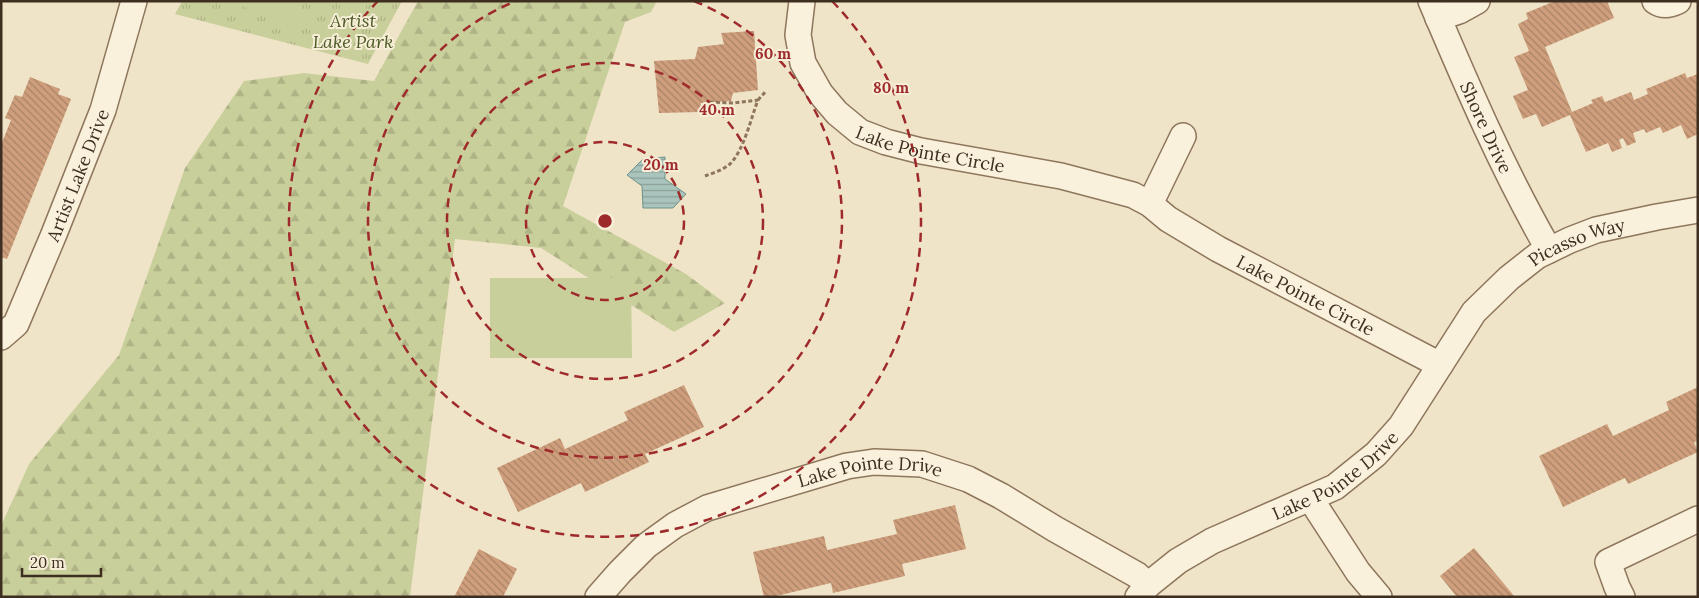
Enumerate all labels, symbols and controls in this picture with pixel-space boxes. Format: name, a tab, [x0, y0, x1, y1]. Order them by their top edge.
park label: Artist Lake Park	[313, 9, 393, 53]
text: 60 m	[755, 44, 791, 63]
text: 80 m	[873, 78, 909, 97]
street label: Shore Drive	[1455, 78, 1518, 177]
text: 40 m	[699, 100, 735, 119]
street label: Artist Lake Drive	[40, 105, 114, 246]
street label: Lake Pointe Circle	[853, 120, 1007, 177]
text: 20 m	[643, 155, 679, 174]
centre of rings	[596, 212, 614, 230]
street label: Picasso Way	[1523, 213, 1627, 271]
street label: Lake Pointe Circle	[1233, 249, 1379, 340]
street label: Lake Pointe Drive	[1268, 426, 1403, 525]
street label: Lake Pointe Drive	[795, 450, 946, 492]
scale bar	[22, 546, 101, 578]
text: 20 m	[30, 553, 65, 572]

